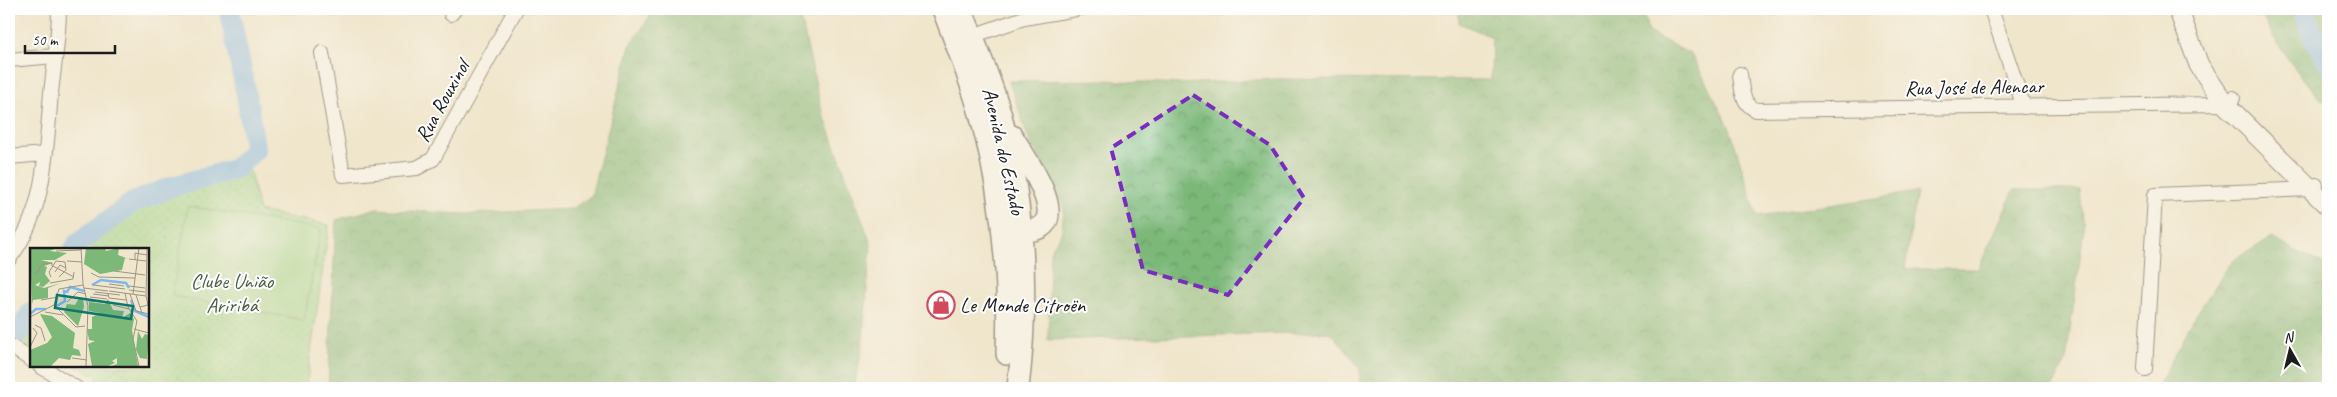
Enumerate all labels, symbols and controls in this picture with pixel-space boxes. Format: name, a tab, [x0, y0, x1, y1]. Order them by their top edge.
scale bar	[25, 22, 115, 54]
text: 50 m	[32, 31, 59, 50]
street label: Rua Rouxinol	[409, 53, 477, 146]
street label: Rua José de Alencar	[1904, 73, 2045, 101]
street label: Avenida do Estado	[977, 85, 1032, 219]
inset map	[30, 248, 149, 367]
park label: Clube União Ariribá	[191, 268, 275, 318]
shop icon: Le Monde Citroën	[926, 290, 956, 320]
place label: Le Monde Citroën	[960, 292, 1086, 318]
north arrow	[2264, 324, 2314, 374]
text: N	[2283, 328, 2296, 347]

